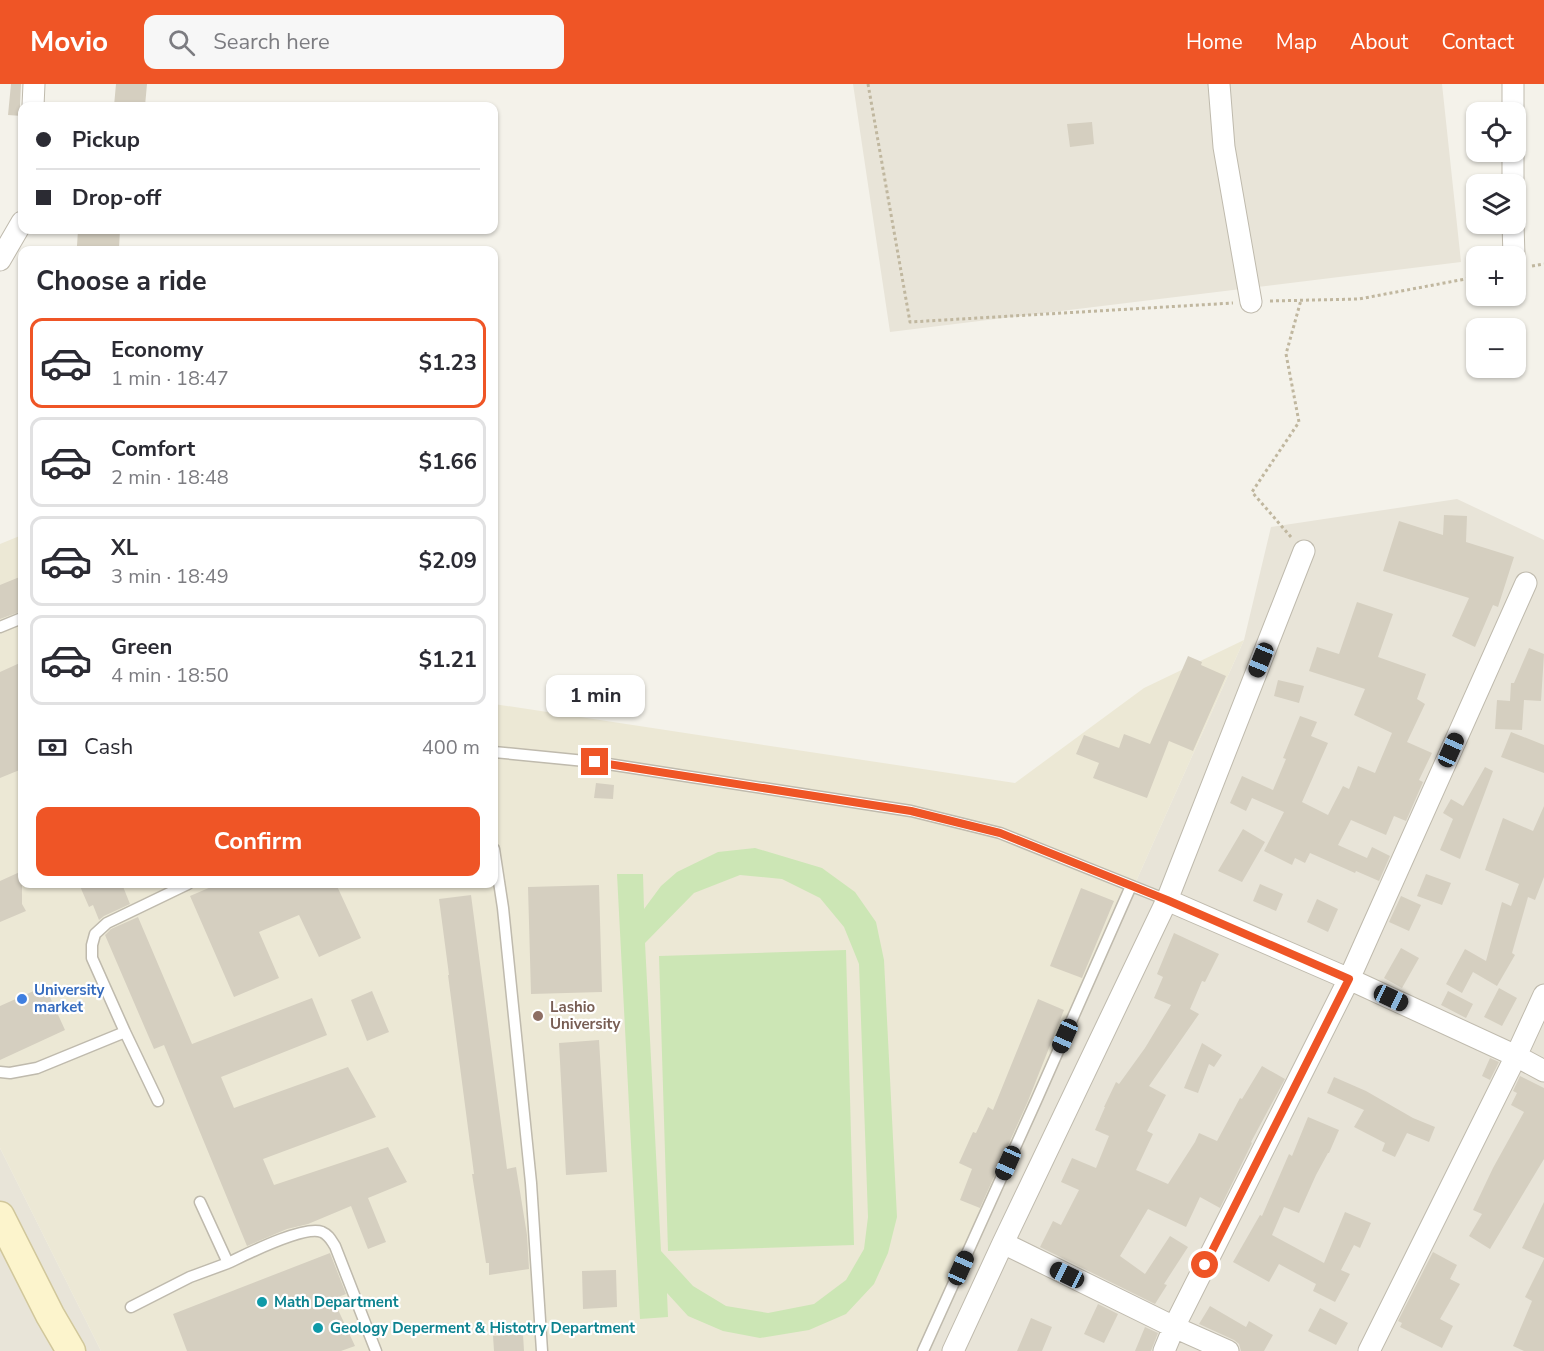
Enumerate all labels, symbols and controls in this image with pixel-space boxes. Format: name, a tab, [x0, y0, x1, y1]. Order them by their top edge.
search box	[144, 15, 564, 69]
text: Movio	[30, 23, 108, 61]
icon: search	[165, 26, 198, 59]
text: Search here	[213, 27, 330, 57]
text: Home	[1186, 28, 1243, 56]
text: Map	[1276, 28, 1317, 56]
text: About	[1350, 28, 1408, 56]
text: Contact	[1441, 28, 1514, 56]
map controls	[1466, 102, 1526, 378]
button: locate	[1466, 102, 1526, 162]
text: Pickup	[72, 125, 140, 155]
button: layers	[1466, 174, 1526, 234]
text: Drop-off	[72, 183, 161, 213]
button: +	[1466, 246, 1526, 306]
text: Choose a ride	[36, 263, 207, 300]
button: −	[1466, 318, 1526, 378]
text: Economy	[111, 335, 203, 365]
icon: car	[39, 336, 93, 390]
text: $1.23	[419, 348, 477, 378]
text: 1 min · 18:47	[111, 365, 229, 392]
text: Comfort	[111, 434, 195, 464]
icon: car	[39, 435, 93, 489]
text: $1.66	[419, 447, 477, 477]
text: 2 min · 18:48	[111, 464, 229, 491]
text: XL	[111, 533, 138, 563]
icon: car	[39, 534, 93, 588]
text: $2.09	[419, 546, 477, 576]
text: 3 min · 18:49	[111, 563, 229, 590]
text: Green	[111, 632, 172, 662]
icon: car	[39, 633, 93, 687]
car	[1246, 640, 1276, 680]
text: $1.21	[419, 645, 477, 675]
text: 4 min · 18:50	[111, 662, 229, 689]
callout: 1 min	[546, 675, 644, 717]
text: 1 min	[570, 682, 621, 709]
car	[1435, 730, 1467, 770]
icon: cash	[36, 731, 69, 764]
text: Cash	[84, 732, 133, 762]
text: 400 m	[422, 734, 480, 761]
route end	[581, 748, 608, 775]
button: Confirm	[36, 807, 480, 876]
place label: University market	[34, 980, 104, 1017]
car	[1371, 982, 1411, 1014]
marker: University market	[15, 992, 29, 1006]
place label: Lashio University	[550, 997, 620, 1034]
marker: Lashio University	[531, 1009, 545, 1023]
car	[1049, 1016, 1081, 1056]
car	[992, 1143, 1024, 1183]
car	[945, 1248, 977, 1288]
route start	[1191, 1251, 1218, 1278]
car	[1047, 1259, 1087, 1291]
place label: Math Department	[274, 1292, 399, 1312]
marker: Math Department	[255, 1295, 269, 1309]
place label: Geology Deperment & Histotry Department	[330, 1318, 635, 1338]
marker: Geology Deperment & Histotry Department	[311, 1321, 325, 1335]

